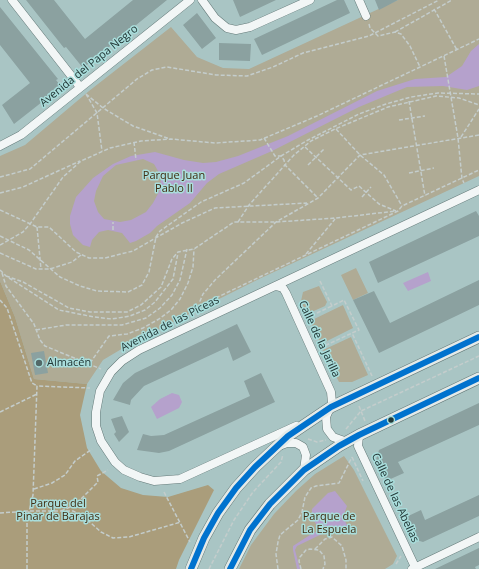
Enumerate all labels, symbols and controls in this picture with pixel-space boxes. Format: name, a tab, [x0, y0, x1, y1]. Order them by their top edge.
street label: Avenida del Papa Negro	[37, 22, 141, 110]
park label: Parque Juan Pablo II	[143, 169, 205, 195]
street label: Avenida de las Píceas	[119, 293, 221, 355]
street label: Calle de la Jarilla	[295, 299, 343, 379]
place label: Almacén	[47, 356, 91, 370]
marker: Almacén	[34, 358, 44, 368]
unlabelled marker	[386, 415, 396, 425]
street label: Calle de las Abelias	[368, 451, 422, 545]
park label: Parque del Pinar de Barajas	[16, 497, 100, 523]
park label: Parque de La Espuela	[302, 510, 356, 536]

